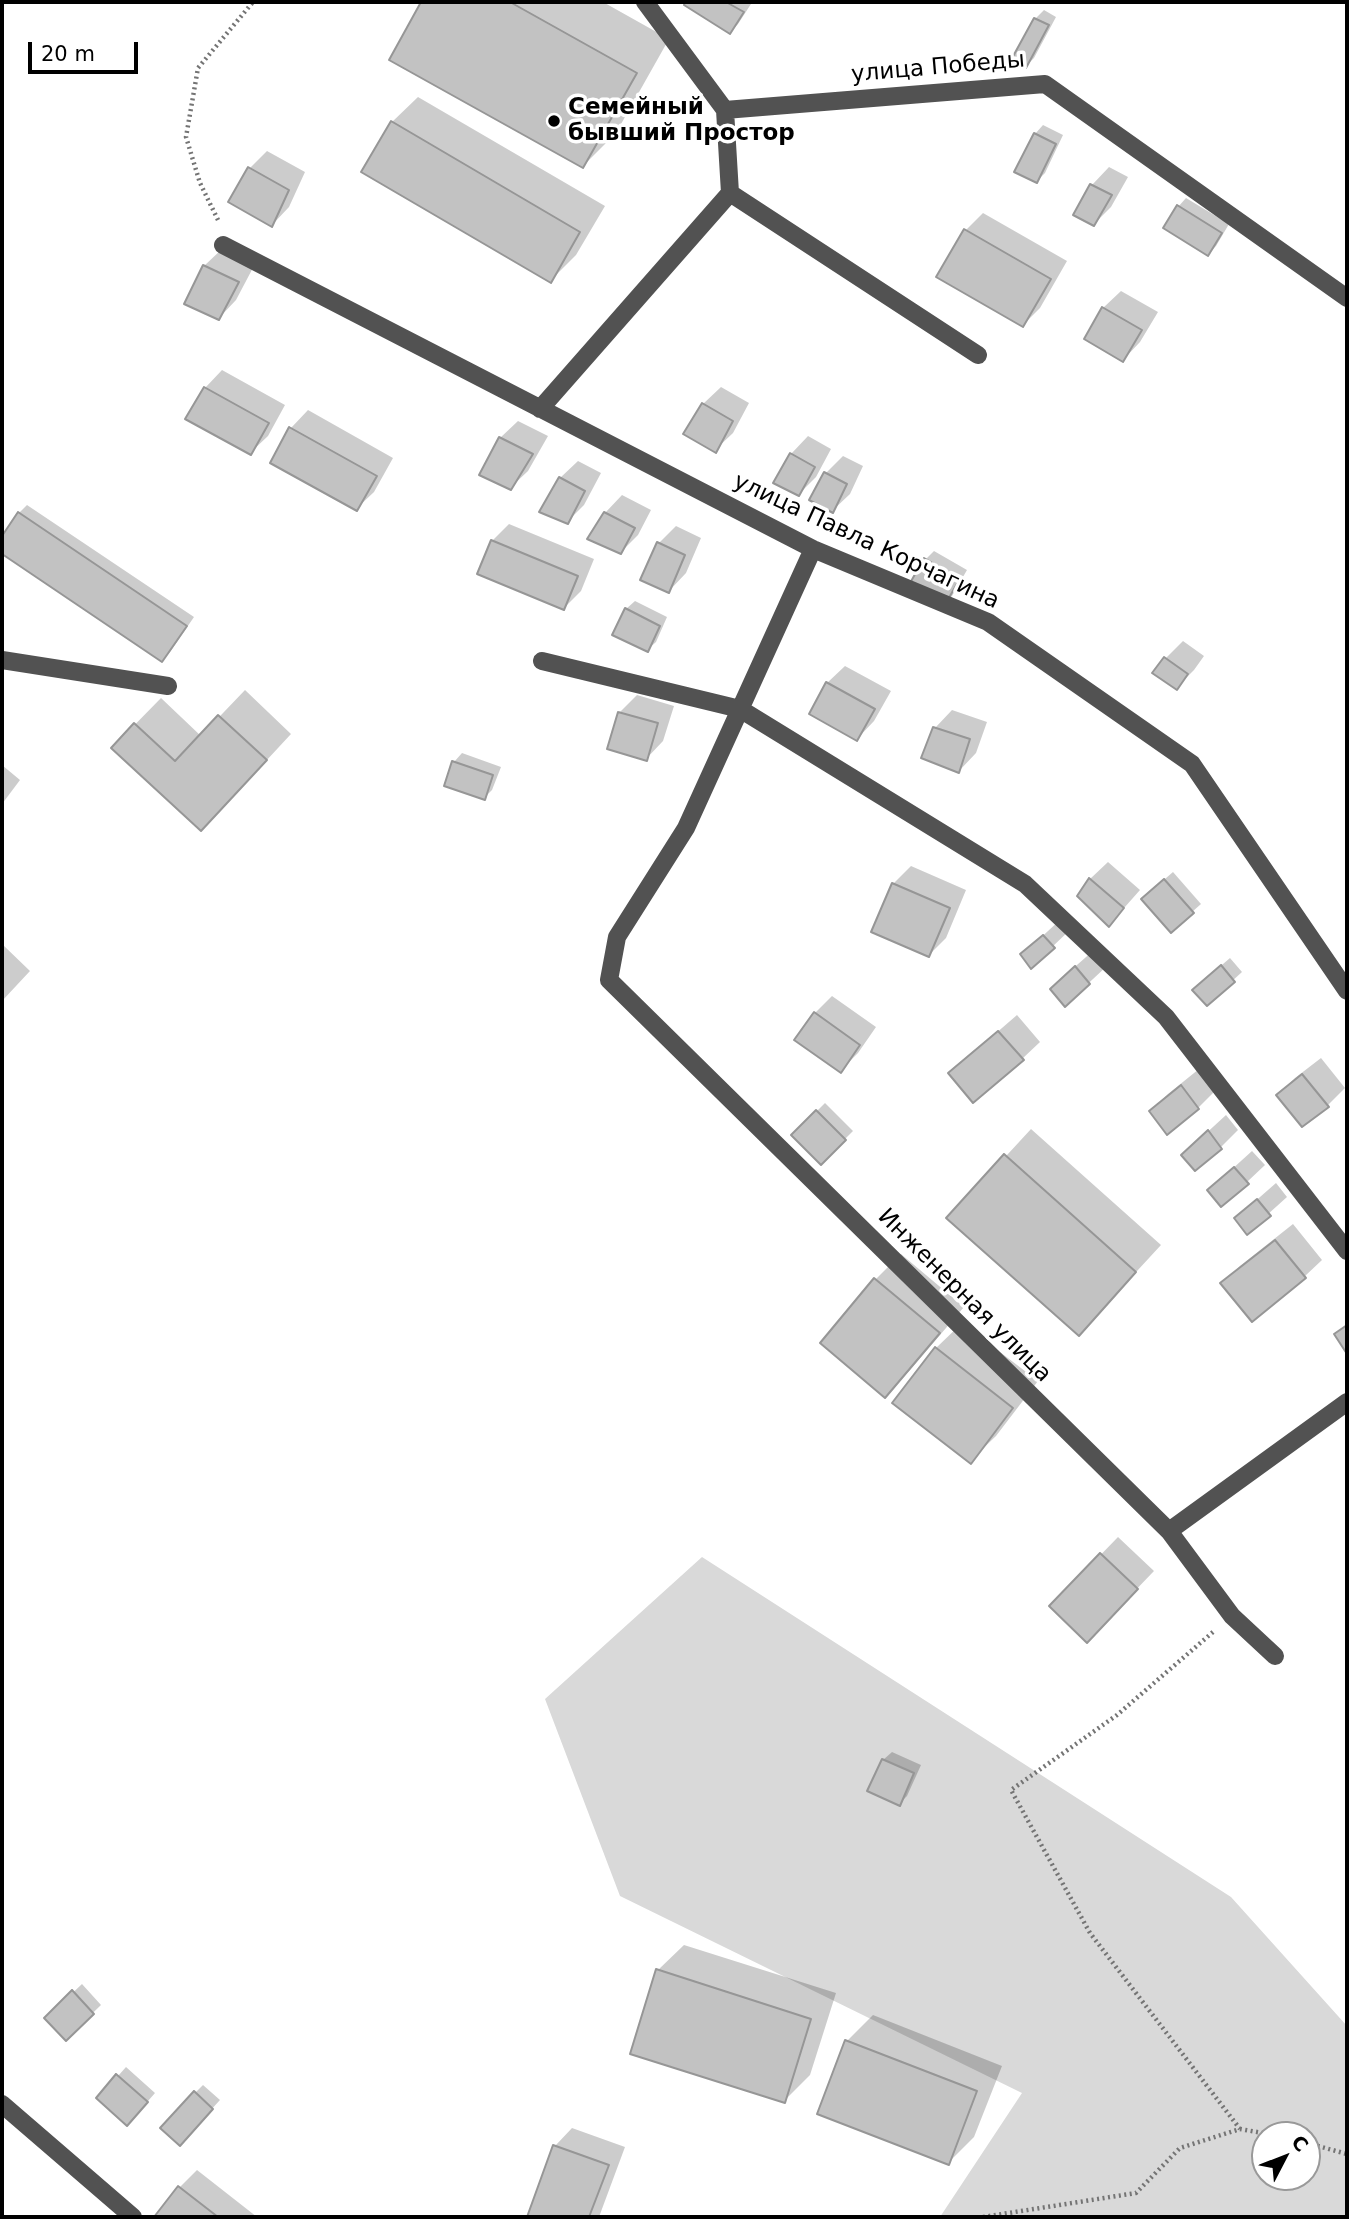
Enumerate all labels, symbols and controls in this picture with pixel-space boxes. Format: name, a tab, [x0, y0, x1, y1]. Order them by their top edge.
scale bar	[32, 28, 142, 72]
text: 20 m	[41, 42, 95, 66]
street label: улица Победы	[850, 47, 1026, 89]
place label: Семейный бывший Простор	[568, 94, 795, 148]
marker: Семейный бывший Простор	[546, 113, 562, 129]
street label: улица Павла Корчагина	[729, 468, 1003, 616]
street label: Инженерная улица	[871, 1203, 1057, 1389]
north arrow	[1251, 2121, 1321, 2191]
text: С	[1287, 2131, 1313, 2156]

